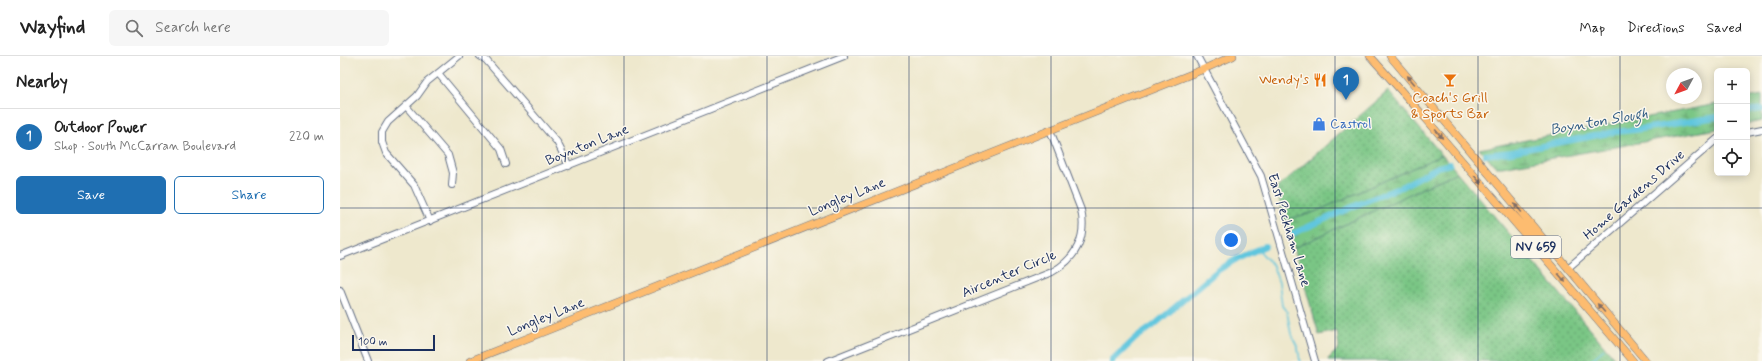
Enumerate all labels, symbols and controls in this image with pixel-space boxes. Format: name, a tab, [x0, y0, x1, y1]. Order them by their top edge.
search box	[109, 10, 389, 46]
text: Wayfind	[20, 15, 85, 40]
icon: search	[123, 17, 145, 39]
text: Search here	[155, 18, 231, 38]
text: Map	[1579, 19, 1605, 37]
text: Directions	[1627, 19, 1685, 37]
text: Saved	[1707, 19, 1742, 37]
pin: 1	[1333, 67, 1359, 100]
north arrow	[1666, 68, 1702, 104]
map controls	[1714, 68, 1750, 176]
button: +	[1714, 68, 1750, 104]
text: Nearby	[16, 71, 68, 93]
place label: Wendy's	[1259, 71, 1309, 89]
restaurant icon: Wendy's	[1312, 72, 1328, 88]
bar icon: Coach's Grill & Sports Bar	[1442, 72, 1458, 88]
one-way arrow	[1406, 74, 1415, 85]
place label: Coach's Grill & Sports Bar	[1411, 89, 1489, 123]
water label: Boynton Slough	[1548, 104, 1650, 142]
button: −	[1714, 104, 1750, 140]
place label: Castrol	[1330, 115, 1371, 133]
shop icon: Castrol	[1311, 116, 1327, 132]
text: Outdoor Power	[54, 118, 146, 138]
street label: Boynton Lane	[543, 120, 631, 170]
text: 1	[26, 128, 32, 145]
text: 220 m	[289, 128, 324, 145]
one-way arrow	[1435, 129, 1444, 140]
text: Shop · South McCarran Boulevard	[54, 138, 236, 155]
button: locate	[1714, 140, 1750, 176]
street label: Home Gardens Drive	[1580, 146, 1688, 244]
street label: East Peckham Lane	[1263, 171, 1315, 289]
street label: Longley Lane	[806, 173, 888, 221]
one-way arrow	[1473, 174, 1482, 185]
button: Save	[16, 176, 166, 214]
button: Share	[174, 176, 324, 214]
one-way arrow	[1513, 203, 1522, 214]
your location	[1221, 230, 1241, 250]
road number: NV 659	[1511, 236, 1561, 258]
street label: Aircenter Circle	[959, 246, 1059, 302]
one-way arrow	[1558, 273, 1567, 284]
street label: Longley Lane	[505, 293, 587, 341]
one-way arrow	[1596, 303, 1605, 314]
scale bar	[352, 333, 435, 352]
text: 100 m	[358, 335, 388, 349]

